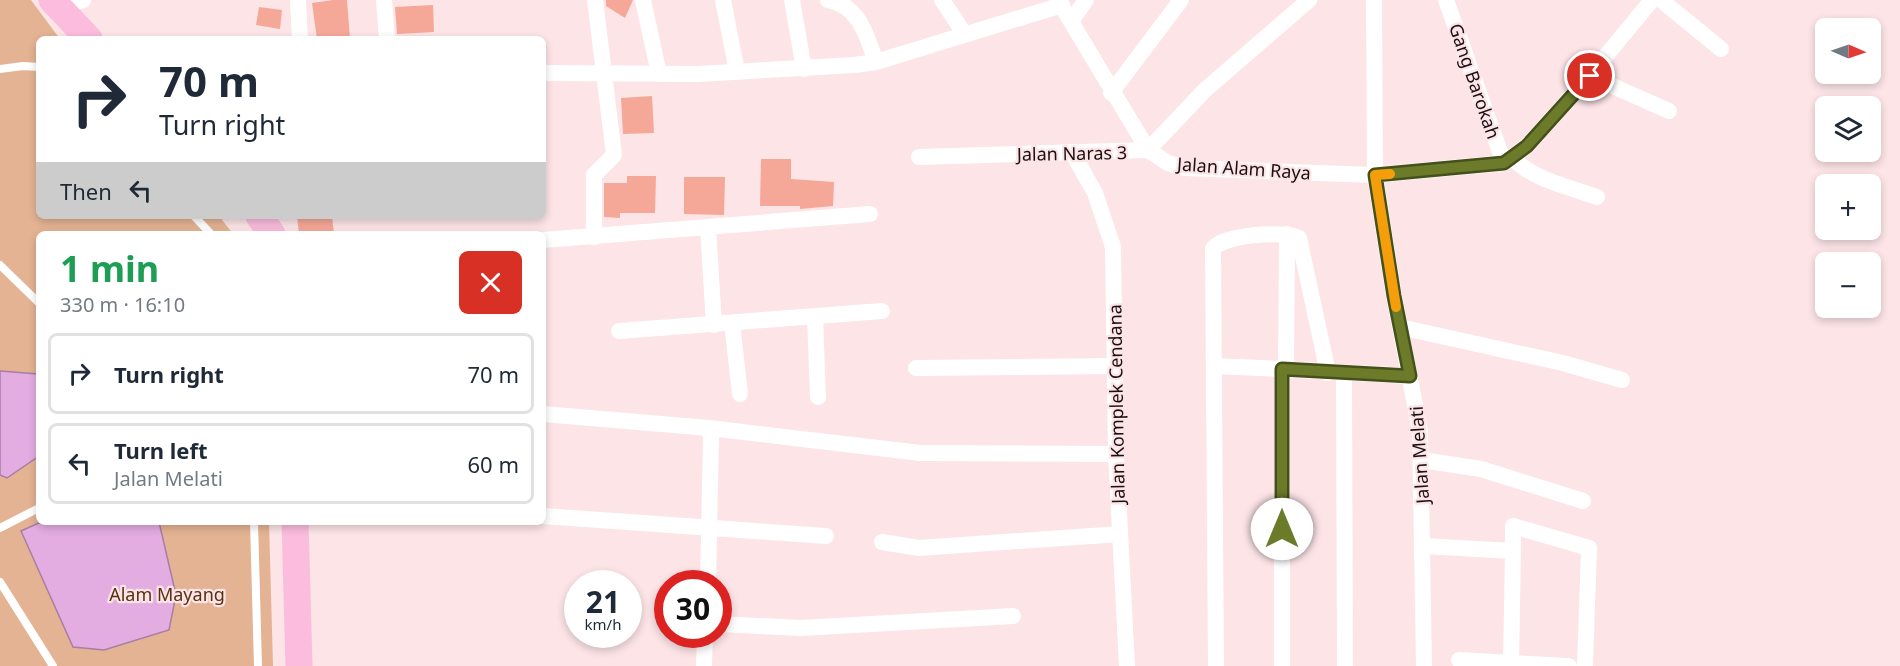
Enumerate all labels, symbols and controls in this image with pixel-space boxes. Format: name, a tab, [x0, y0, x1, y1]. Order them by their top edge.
north arrow	[1815, 18, 1881, 84]
map controls	[1815, 18, 1881, 318]
street label: Gang Barokah	[1444, 20, 1506, 142]
pin	[1564, 50, 1615, 101]
text: 70 m	[159, 52, 259, 109]
icon: arrive	[1573, 59, 1606, 92]
icon: right	[60, 60, 138, 138]
button: layers	[1815, 96, 1881, 162]
text: Turn right	[159, 106, 285, 143]
street label: Jalan Naras 3	[1015, 140, 1127, 166]
street label: Jalan Alam Raya	[1174, 151, 1312, 185]
icon: left	[124, 174, 157, 207]
button: +	[1815, 174, 1881, 240]
text: Then	[60, 176, 112, 206]
text: 1 min	[60, 244, 159, 293]
button: close	[459, 251, 522, 314]
button: −	[1815, 252, 1881, 318]
text: 330 m · 16:10	[60, 291, 185, 318]
street label: Jalan Komplek Cendana	[1102, 304, 1130, 506]
icon: right	[63, 357, 96, 390]
text: Turn right	[114, 359, 224, 389]
text: 70 m	[468, 359, 519, 389]
street label: Jalan Melati	[1404, 405, 1435, 507]
text: Turn left	[114, 435, 208, 465]
icon: left	[63, 447, 96, 480]
text: 60 m	[468, 449, 519, 479]
text: Jalan Melati	[114, 465, 223, 492]
position arrow	[1250, 497, 1314, 561]
speed limit sign: 30	[654, 570, 732, 648]
text: 21	[586, 581, 620, 622]
park label: Alam Mayang	[109, 582, 225, 606]
text: km/h	[585, 614, 621, 634]

